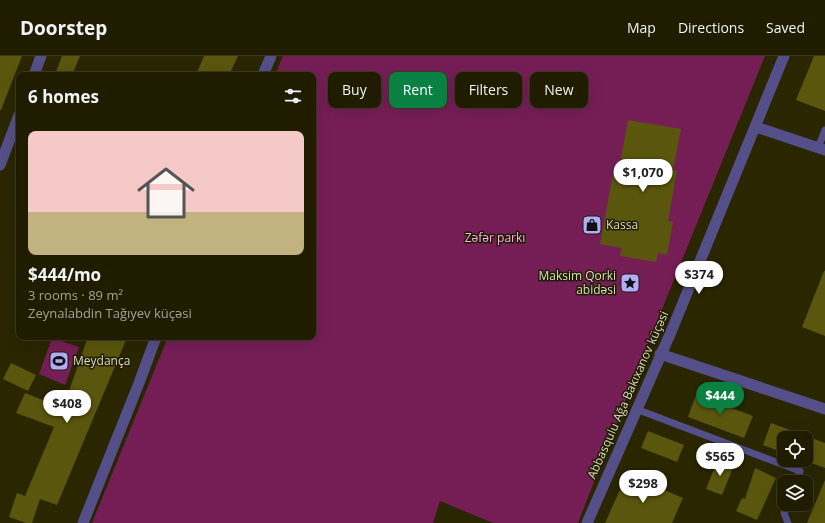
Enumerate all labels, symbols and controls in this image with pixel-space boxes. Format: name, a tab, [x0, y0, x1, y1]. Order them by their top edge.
text: Doorstep	[20, 15, 107, 41]
text: Map	[627, 18, 656, 37]
text: Directions	[678, 18, 744, 37]
text: Saved	[766, 18, 805, 37]
chip: Buy	[328, 72, 381, 108]
chip: Rent	[389, 72, 447, 108]
chip: Filters	[455, 72, 522, 108]
chip: New	[530, 72, 588, 108]
text: 6 homes	[28, 85, 99, 108]
icon: filters	[282, 85, 304, 107]
icon: home	[130, 157, 202, 229]
pin: $1,070	[610, 159, 676, 193]
text: $1,070	[623, 163, 663, 181]
shop icon: Kassa	[581, 214, 603, 236]
place label: Kassa	[606, 216, 638, 233]
park label: Zəfər parkı	[465, 229, 525, 246]
pin: $374	[675, 261, 723, 295]
text: $444/mo	[28, 263, 101, 286]
text: $374	[684, 265, 714, 283]
place label: Maksim Qorki abidəsi	[538, 267, 616, 298]
place icon: Maksim Qorki abidəsi	[619, 272, 641, 294]
text: 3 rooms · 89 m²	[28, 286, 123, 304]
text: Zeynalabdin Tağıyev küçəsi	[28, 304, 192, 322]
street label: Abbasqulu Ağa Bakıxanov küçəsi	[583, 308, 672, 481]
sports icon: Meydança	[48, 350, 70, 372]
place label: Meydança	[73, 352, 130, 369]
pin: $444	[696, 382, 744, 416]
text: $444	[705, 386, 735, 404]
pin: $408	[43, 390, 91, 424]
text: $408	[52, 394, 82, 412]
map controls	[777, 431, 813, 511]
button: locate	[777, 431, 813, 467]
pin: $565	[696, 443, 744, 477]
text: $565	[705, 447, 735, 465]
pin: $298	[619, 470, 667, 504]
text: $298	[628, 474, 658, 492]
button: layers	[777, 475, 813, 511]

